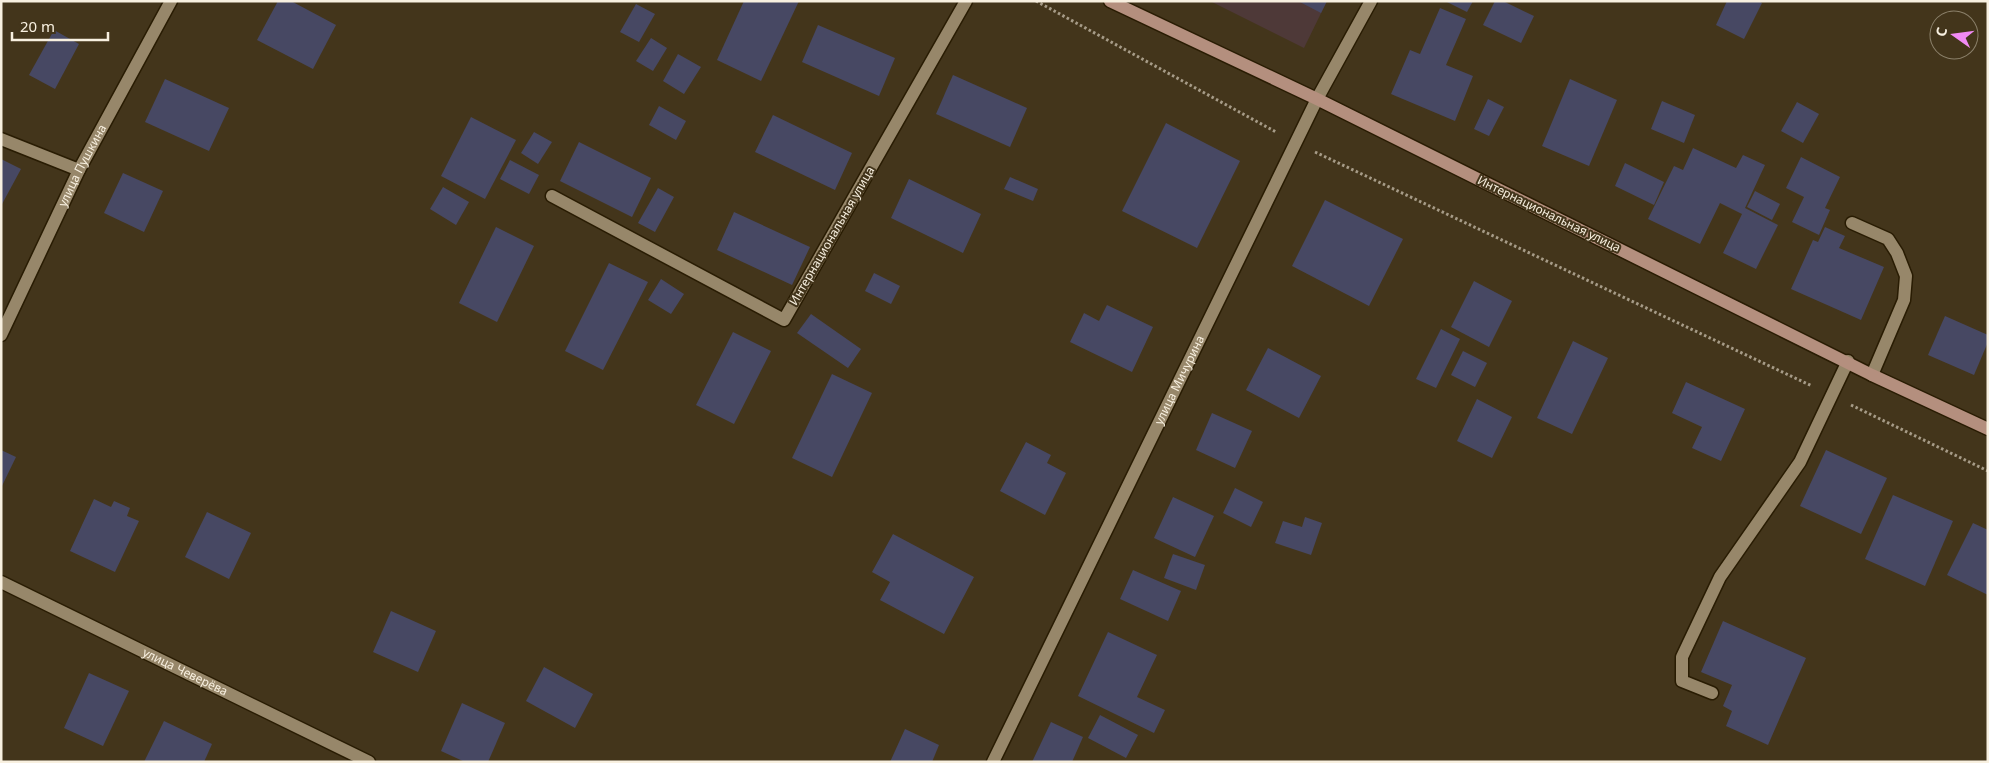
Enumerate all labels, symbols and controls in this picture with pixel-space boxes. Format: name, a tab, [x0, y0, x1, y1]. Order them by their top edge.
scale bar	[12, 10, 109, 42]
north arrow	[1929, 10, 1979, 60]
text: 20 m	[20, 16, 55, 36]
text: С	[1931, 25, 1951, 38]
street label: улица Пушкина	[54, 121, 110, 209]
street label: Интернациональная улица	[785, 163, 878, 308]
street label: Интернациональная улица	[1475, 171, 1624, 256]
street label: улица Мичурина	[1150, 332, 1208, 427]
street label: улица Чеверёва	[140, 644, 231, 700]

